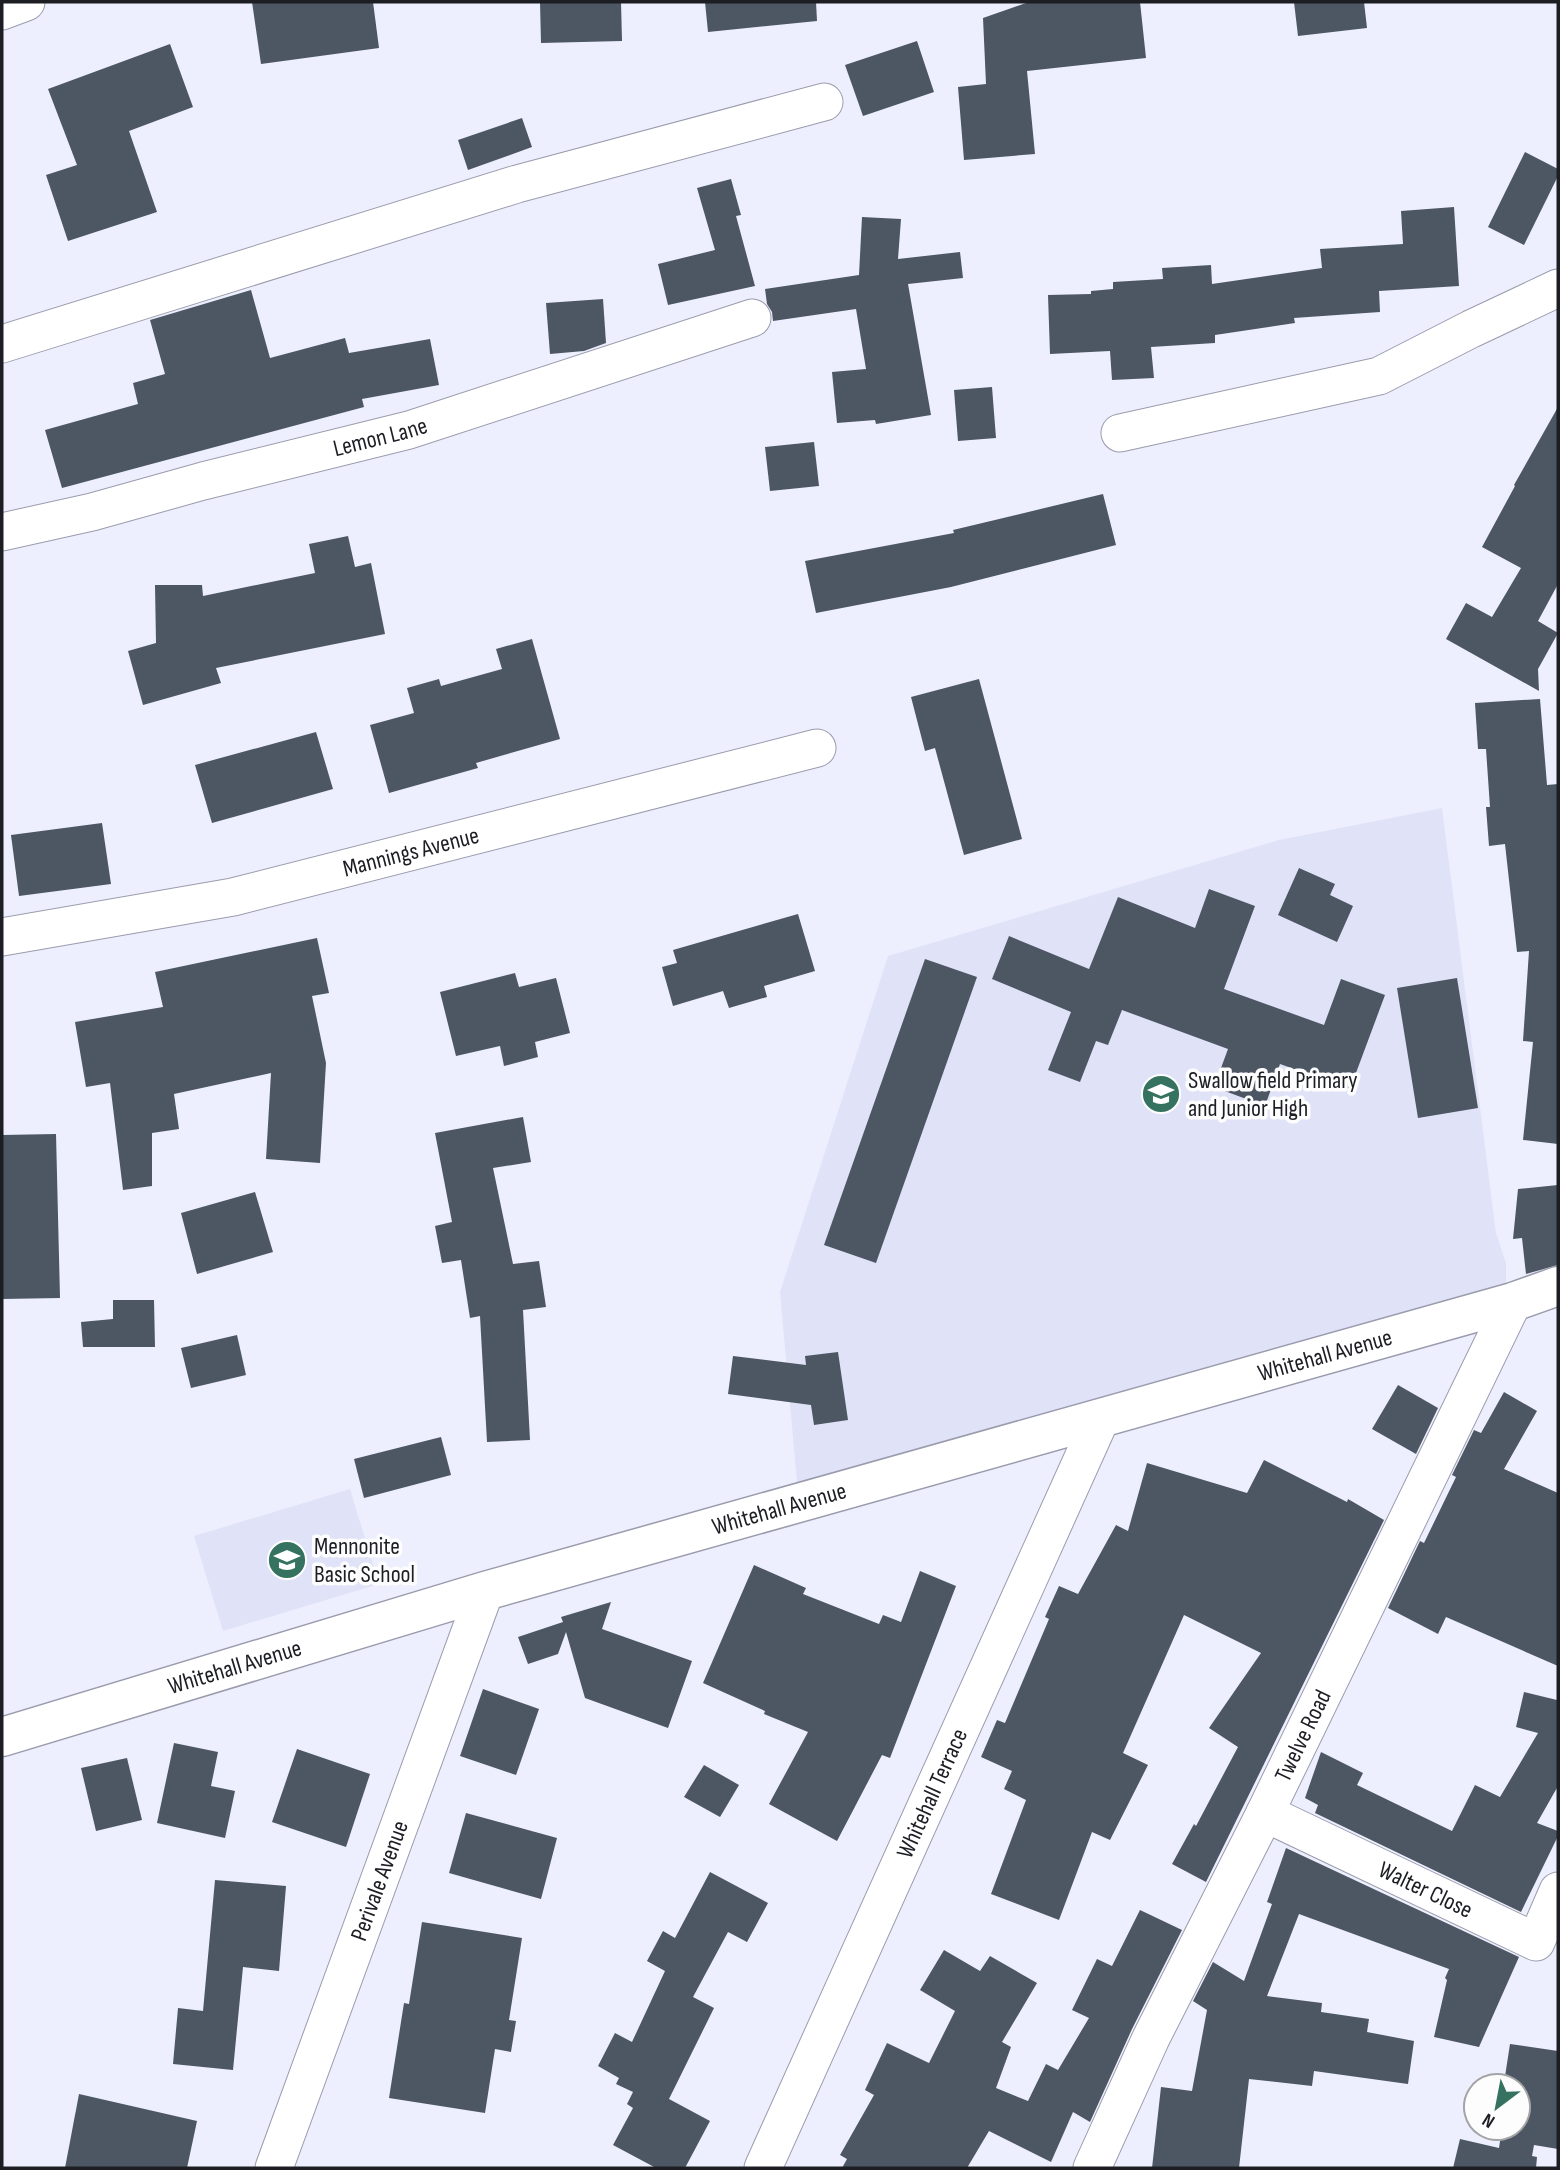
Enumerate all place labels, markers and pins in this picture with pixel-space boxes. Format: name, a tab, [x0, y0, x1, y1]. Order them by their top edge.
place label: Swallow field Primary and Junior High	[1188, 1066, 1358, 1123]
school or university icon: Swallow field Primary and Junior High	[1140, 1073, 1182, 1115]
place label: Mennonite Basic School	[314, 1532, 415, 1589]
school or university icon: Mennonite Basic School	[266, 1539, 308, 1581]

